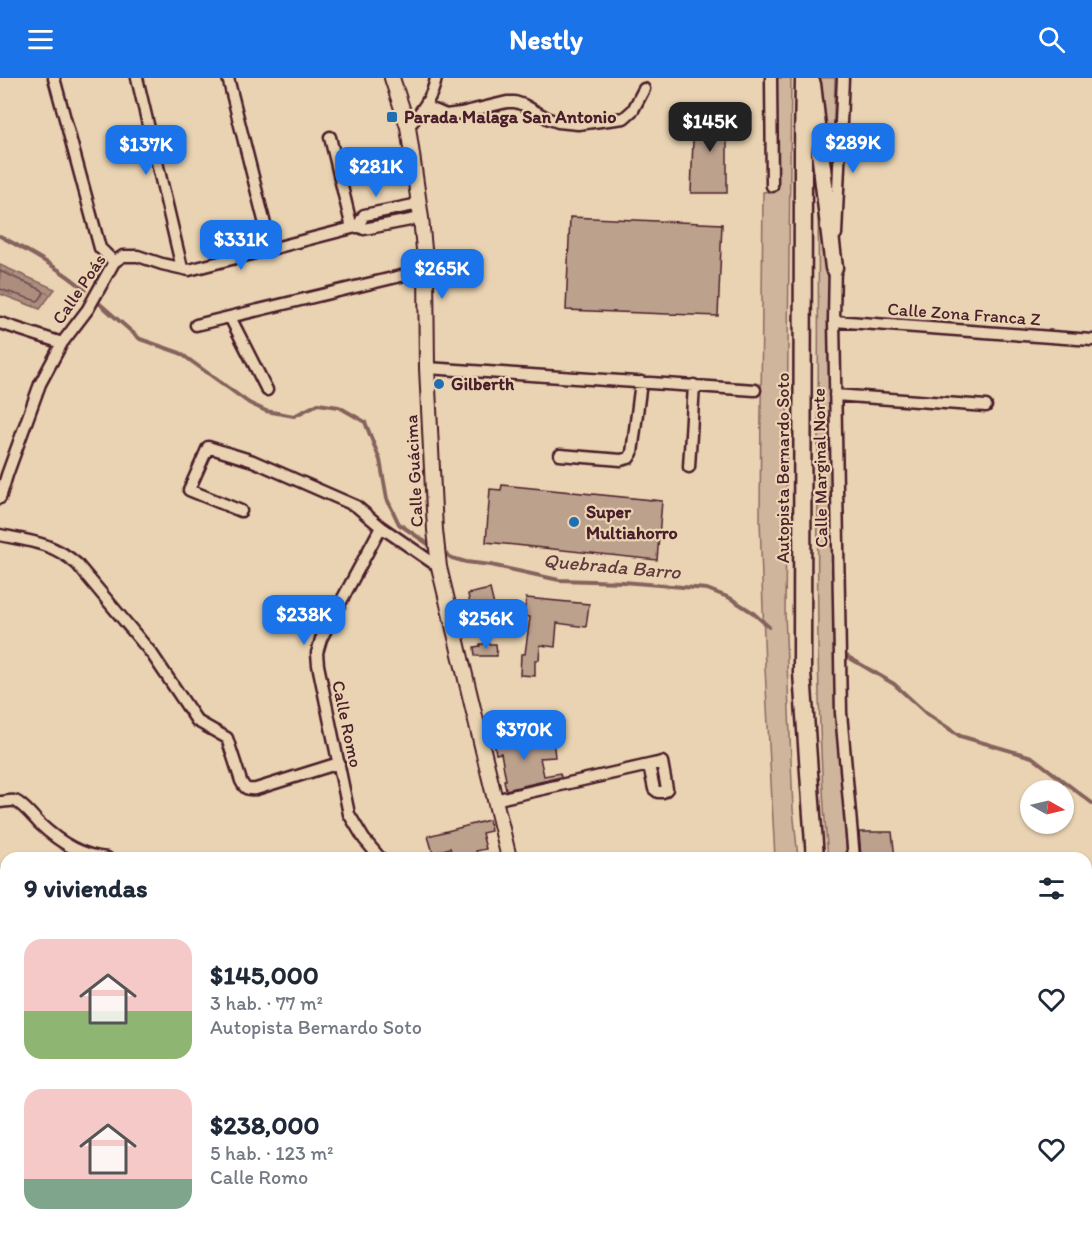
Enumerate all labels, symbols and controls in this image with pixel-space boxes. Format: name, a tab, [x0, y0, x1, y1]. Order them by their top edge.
icon: menu	[24, 23, 57, 56]
text: Nestly	[509, 23, 583, 56]
icon: search	[1035, 23, 1068, 56]
pin: $145K	[668, 102, 752, 153]
place label: Parada Malaga San Antonio	[404, 106, 616, 128]
text: $145K	[683, 109, 737, 133]
marker: Parada Malaga San Antonio	[385, 110, 399, 124]
pin: $289K	[811, 123, 895, 174]
pin: $137K	[104, 125, 188, 176]
text: $289K	[826, 130, 880, 154]
text: $137K	[119, 132, 173, 156]
pin: $281K	[334, 147, 418, 198]
text: $281K	[349, 154, 403, 178]
pin: $331K	[199, 220, 283, 271]
text: $331K	[214, 227, 268, 251]
street label: Calle Poás	[47, 249, 111, 329]
pin: $265K	[400, 249, 484, 300]
text: $265K	[415, 256, 469, 280]
street label: Calle Zona Franca Z	[887, 298, 1041, 330]
place label: Gilberth	[451, 373, 515, 395]
street label: Autopista Bernardo Soto	[772, 373, 794, 563]
marker: Gilberth	[432, 377, 446, 391]
street label: Calle Marginal Norte	[808, 388, 832, 548]
street label: Calle Guácima	[400, 414, 428, 528]
place label: Super Multiahorro	[586, 501, 678, 544]
marker: Super Multiahorro	[567, 515, 581, 529]
water label: Quebrada Barro	[542, 548, 682, 584]
pin: $238K	[262, 595, 346, 646]
pin: $256K	[444, 599, 528, 650]
text: $238K	[276, 602, 332, 626]
text: $256K	[459, 606, 513, 630]
street label: Calle Romo	[327, 678, 367, 770]
pin: $370K	[482, 710, 566, 761]
text: $370K	[496, 717, 552, 741]
north arrow	[1020, 780, 1074, 834]
map controls	[1020, 780, 1074, 834]
text: 9 viviendas	[24, 872, 148, 904]
icon: filters	[1035, 872, 1068, 905]
text: $145,000	[210, 959, 319, 991]
icon: home	[72, 963, 144, 1035]
icon: heart	[1035, 983, 1068, 1016]
text: 3 hab. · 77 m²	[210, 991, 323, 1015]
text: Autopista Bernardo Soto	[210, 1015, 422, 1039]
text: $238,000	[210, 1109, 320, 1141]
icon: home	[72, 1113, 144, 1185]
icon: heart	[1035, 1133, 1068, 1166]
text: 5 hab. · 123 m²	[210, 1141, 334, 1165]
text: Calle Romo	[210, 1165, 308, 1189]

